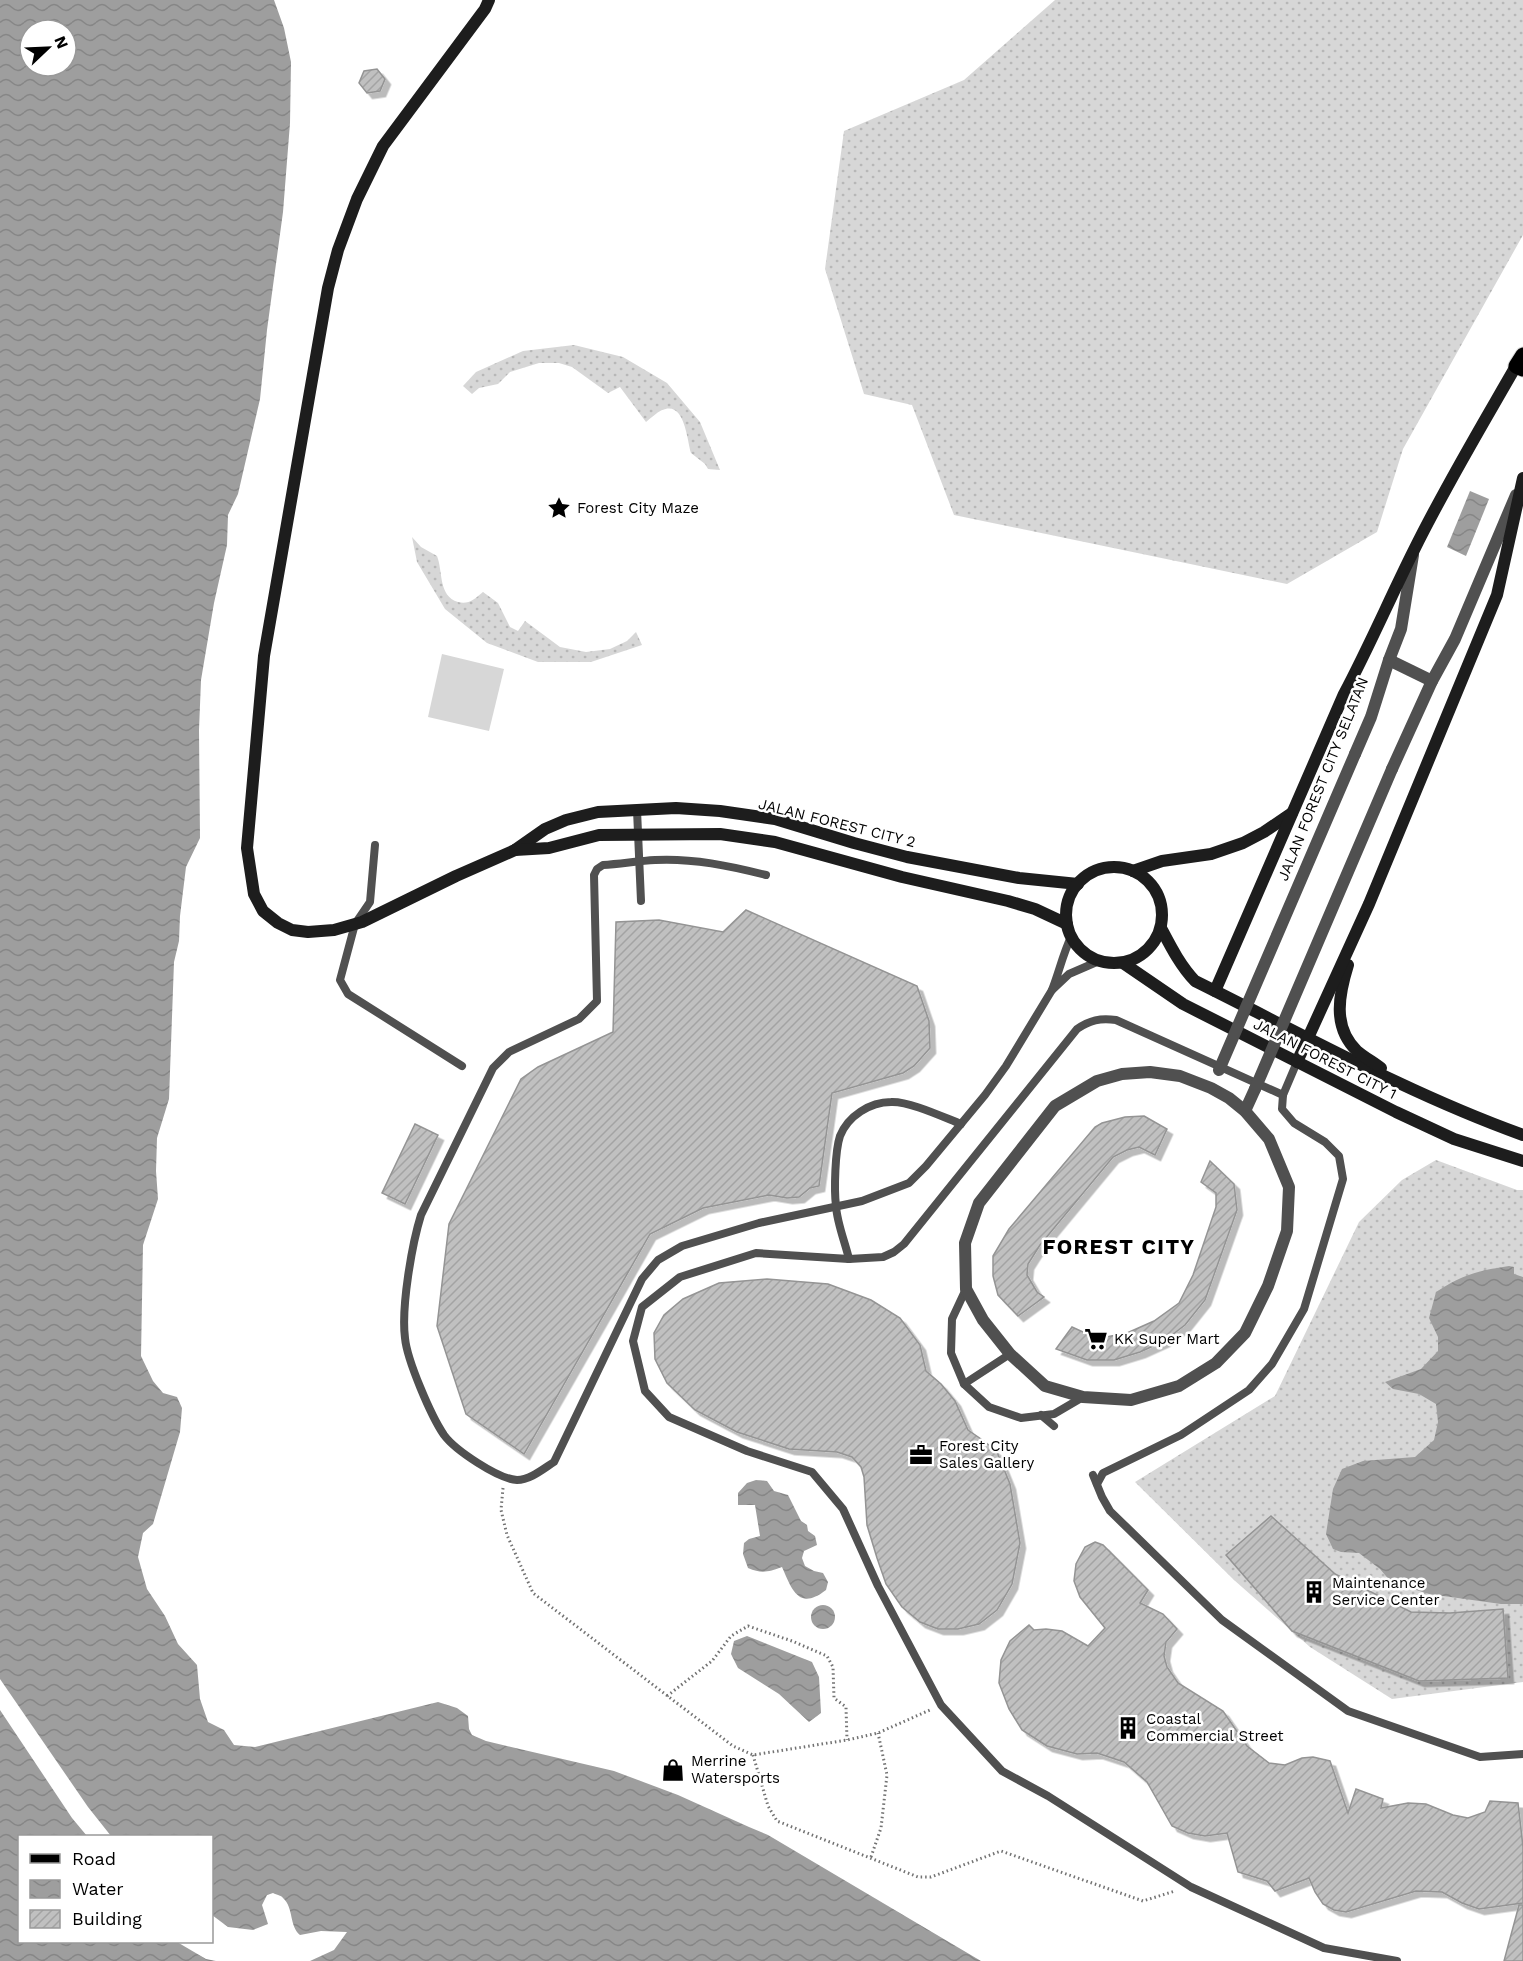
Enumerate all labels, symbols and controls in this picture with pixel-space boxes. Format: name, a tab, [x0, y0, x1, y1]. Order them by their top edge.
north arrow	[18, 18, 78, 78]
text: N	[50, 33, 72, 52]
place icon: Forest City Maze	[546, 495, 572, 521]
place label: Forest City Maze	[577, 499, 699, 517]
street label: JALAN FOREST CITY SELATAN	[1274, 675, 1372, 883]
street label: JALAN FOREST CITY 2	[757, 795, 917, 851]
street label: JALAN FOREST CITY 1	[1250, 1015, 1400, 1103]
district label: FOREST CITY	[1042, 1234, 1196, 1259]
supermarket icon: KK Super Mart	[1083, 1326, 1109, 1352]
place label: KK Super Mart	[1114, 1330, 1220, 1348]
place label: Forest City Sales Gallery	[939, 1437, 1035, 1472]
office icon: Forest City Sales Gallery	[908, 1442, 934, 1468]
place label: Maintenance Service Center	[1332, 1574, 1440, 1609]
building icon: Maintenance Service Center	[1301, 1579, 1327, 1605]
place label: Coastal Commercial Street	[1146, 1710, 1284, 1745]
building icon: Coastal Commercial Street	[1115, 1715, 1141, 1741]
place label: Merrine Watersports	[691, 1752, 780, 1787]
shop icon: Merrine Watersports	[660, 1757, 686, 1783]
legend	[18, 1835, 213, 1943]
text: Road	[72, 1848, 116, 1869]
text: Water	[72, 1878, 124, 1899]
text: Building	[72, 1908, 142, 1929]

